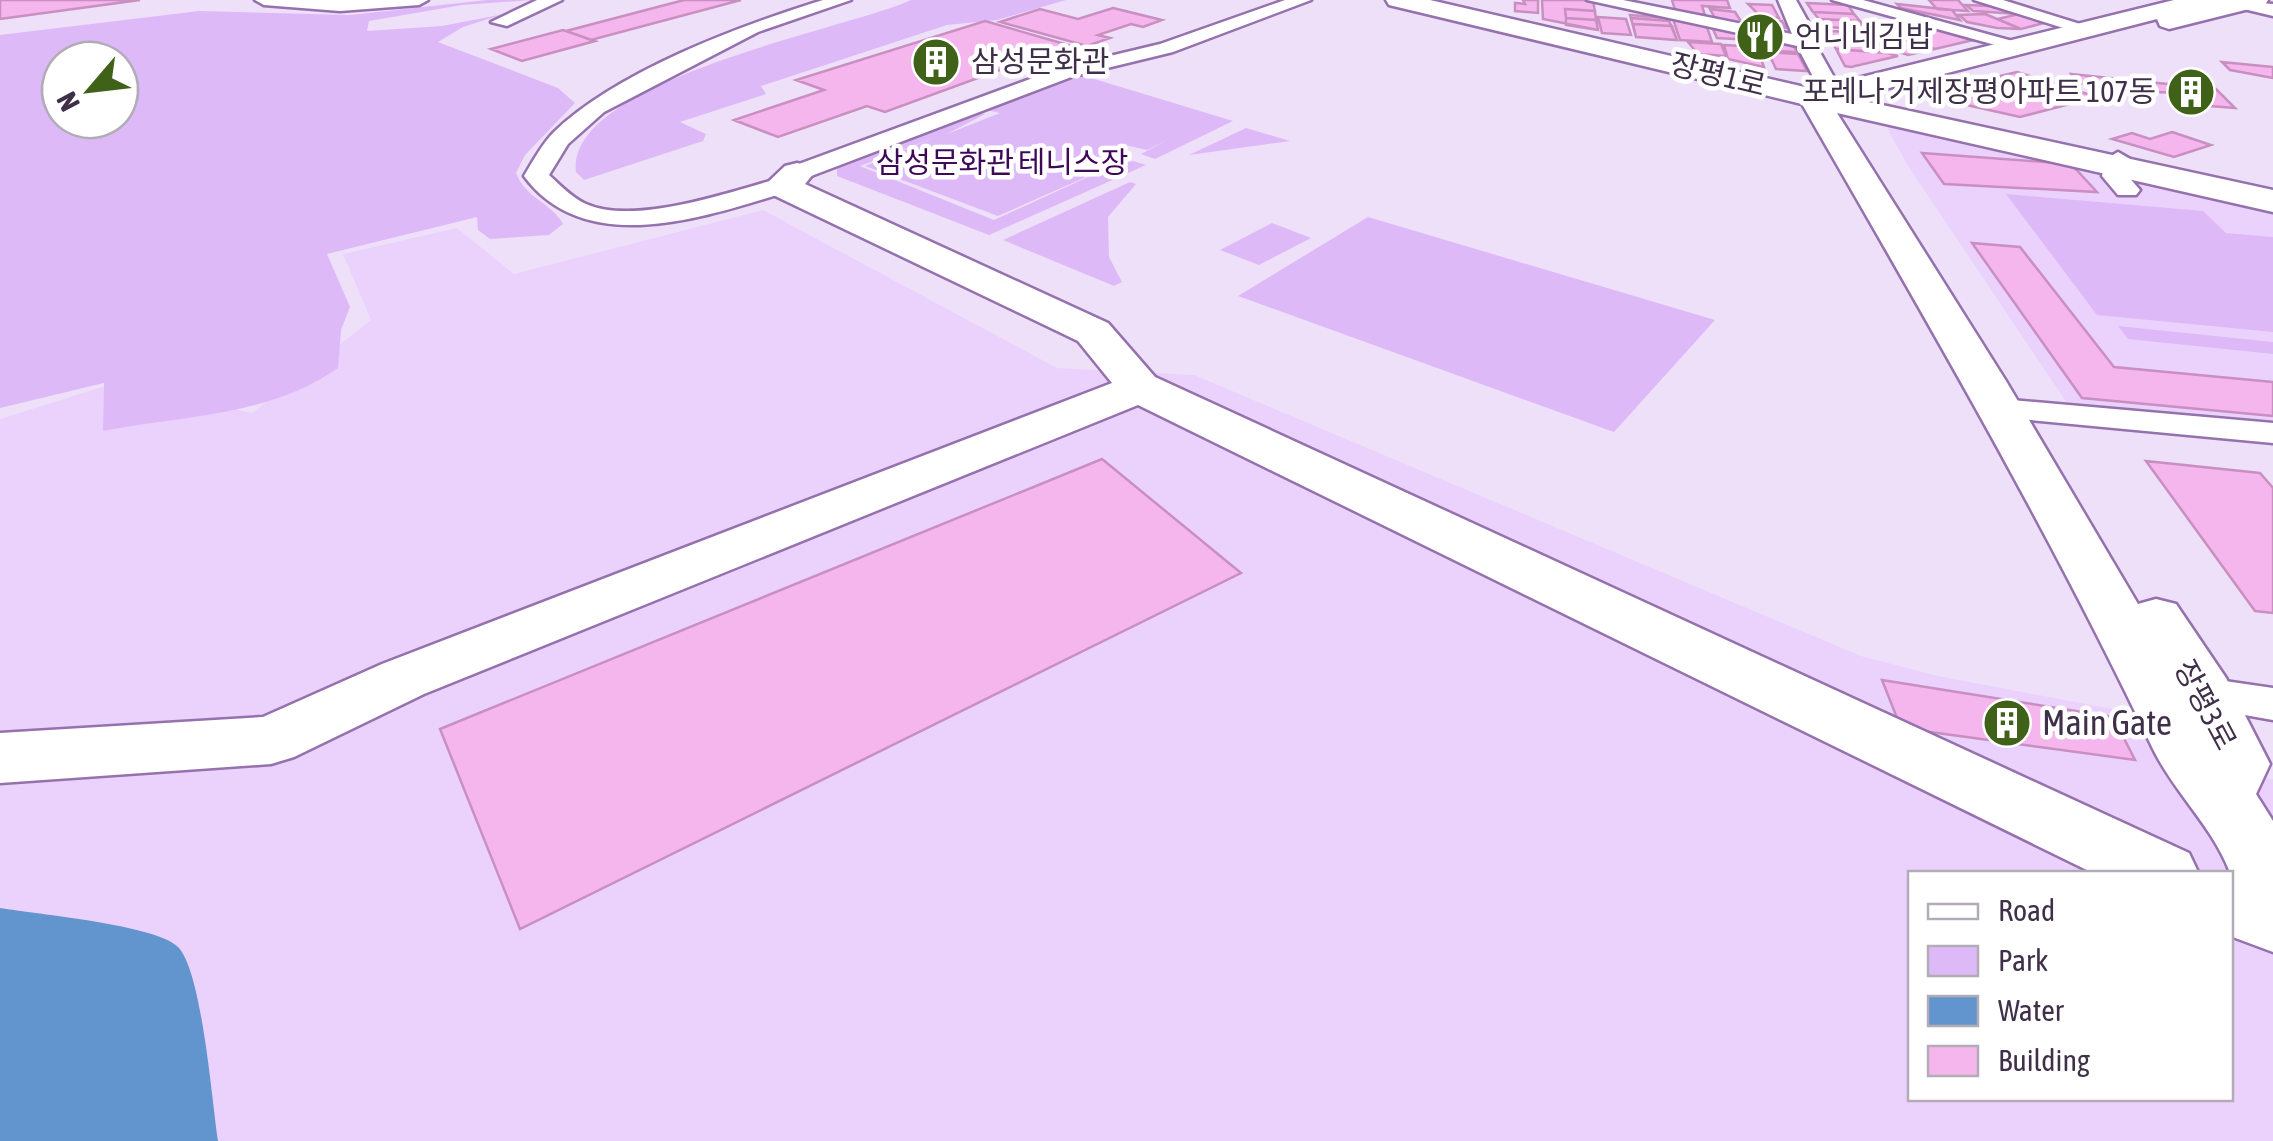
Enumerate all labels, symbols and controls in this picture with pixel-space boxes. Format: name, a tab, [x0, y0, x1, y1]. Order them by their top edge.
restaurant icon: 언니네김밥	[1734, 11, 1786, 63]
place label: 언니네김밥	[1795, 19, 1933, 53]
building icon: 삼성문화관	[910, 36, 962, 88]
north arrow	[40, 40, 140, 140]
place label: 삼성문화관	[971, 44, 1109, 78]
street label: 장평1로	[1667, 46, 1769, 102]
building icon: 포레나 거제장평아파트 107동	[2165, 66, 2217, 118]
place label: 포레나 거제장평아파트 107동	[1802, 74, 2156, 108]
text: N	[50, 87, 86, 117]
park label: 삼성문화관 테니스장	[876, 145, 1128, 179]
street label: 장평3로	[2168, 654, 2244, 755]
building icon: Main Gate	[1981, 697, 2033, 749]
place label: Main Gate	[2042, 702, 2172, 742]
legend	[1908, 871, 2233, 1101]
text: Road	[1998, 893, 2055, 927]
text: Park	[1998, 943, 2048, 977]
text: Water	[1998, 993, 2065, 1027]
text: Building	[1998, 1043, 2090, 1077]

